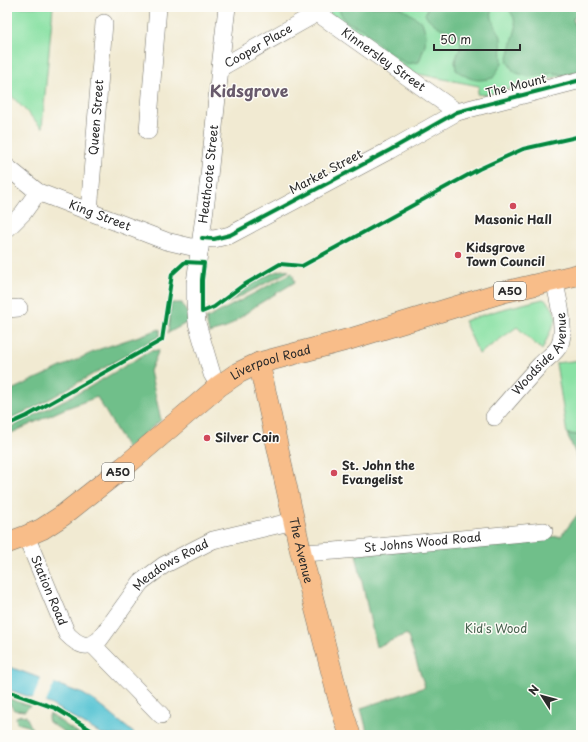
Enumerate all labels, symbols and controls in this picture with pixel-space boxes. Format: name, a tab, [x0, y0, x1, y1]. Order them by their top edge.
street label: Cooper Place	[221, 19, 295, 72]
street label: Kinnersley Street	[338, 23, 430, 95]
scale bar	[434, 26, 520, 52]
text: 50 m	[440, 30, 471, 48]
street label: The Mount	[483, 69, 548, 101]
district label: Kidsgrove	[210, 78, 289, 102]
street label: Queen Street	[84, 79, 107, 156]
street label: Heathcote Street	[193, 124, 222, 224]
street label: Market Street	[286, 144, 366, 198]
street label: King Street	[67, 195, 134, 235]
marker: Masonic Hall	[508, 201, 518, 211]
place label: Masonic Hall	[474, 210, 552, 228]
place label: Kidsgrove Town Council	[466, 238, 545, 270]
marker: Kidsgrove Town Council	[453, 250, 463, 260]
road number: A50	[494, 282, 526, 300]
street label: Woodside Avenue	[507, 311, 570, 399]
street label: Liverpool Road	[226, 340, 313, 384]
place label: Silver Coin	[215, 428, 279, 446]
marker: Silver Coin	[202, 433, 212, 443]
place label: St. John the Evangelist	[342, 456, 415, 488]
road number: A50	[102, 463, 134, 481]
marker: St. John the Evangelist	[329, 468, 339, 478]
street label: The Avenue	[285, 515, 319, 586]
street label: St Johns Wood Road	[363, 527, 482, 556]
street label: Meadows Road	[128, 534, 211, 594]
street label: Station Road	[27, 552, 72, 628]
park label: Kid's Wood	[465, 619, 527, 637]
north arrow	[522, 676, 562, 716]
text: N	[524, 681, 543, 698]

